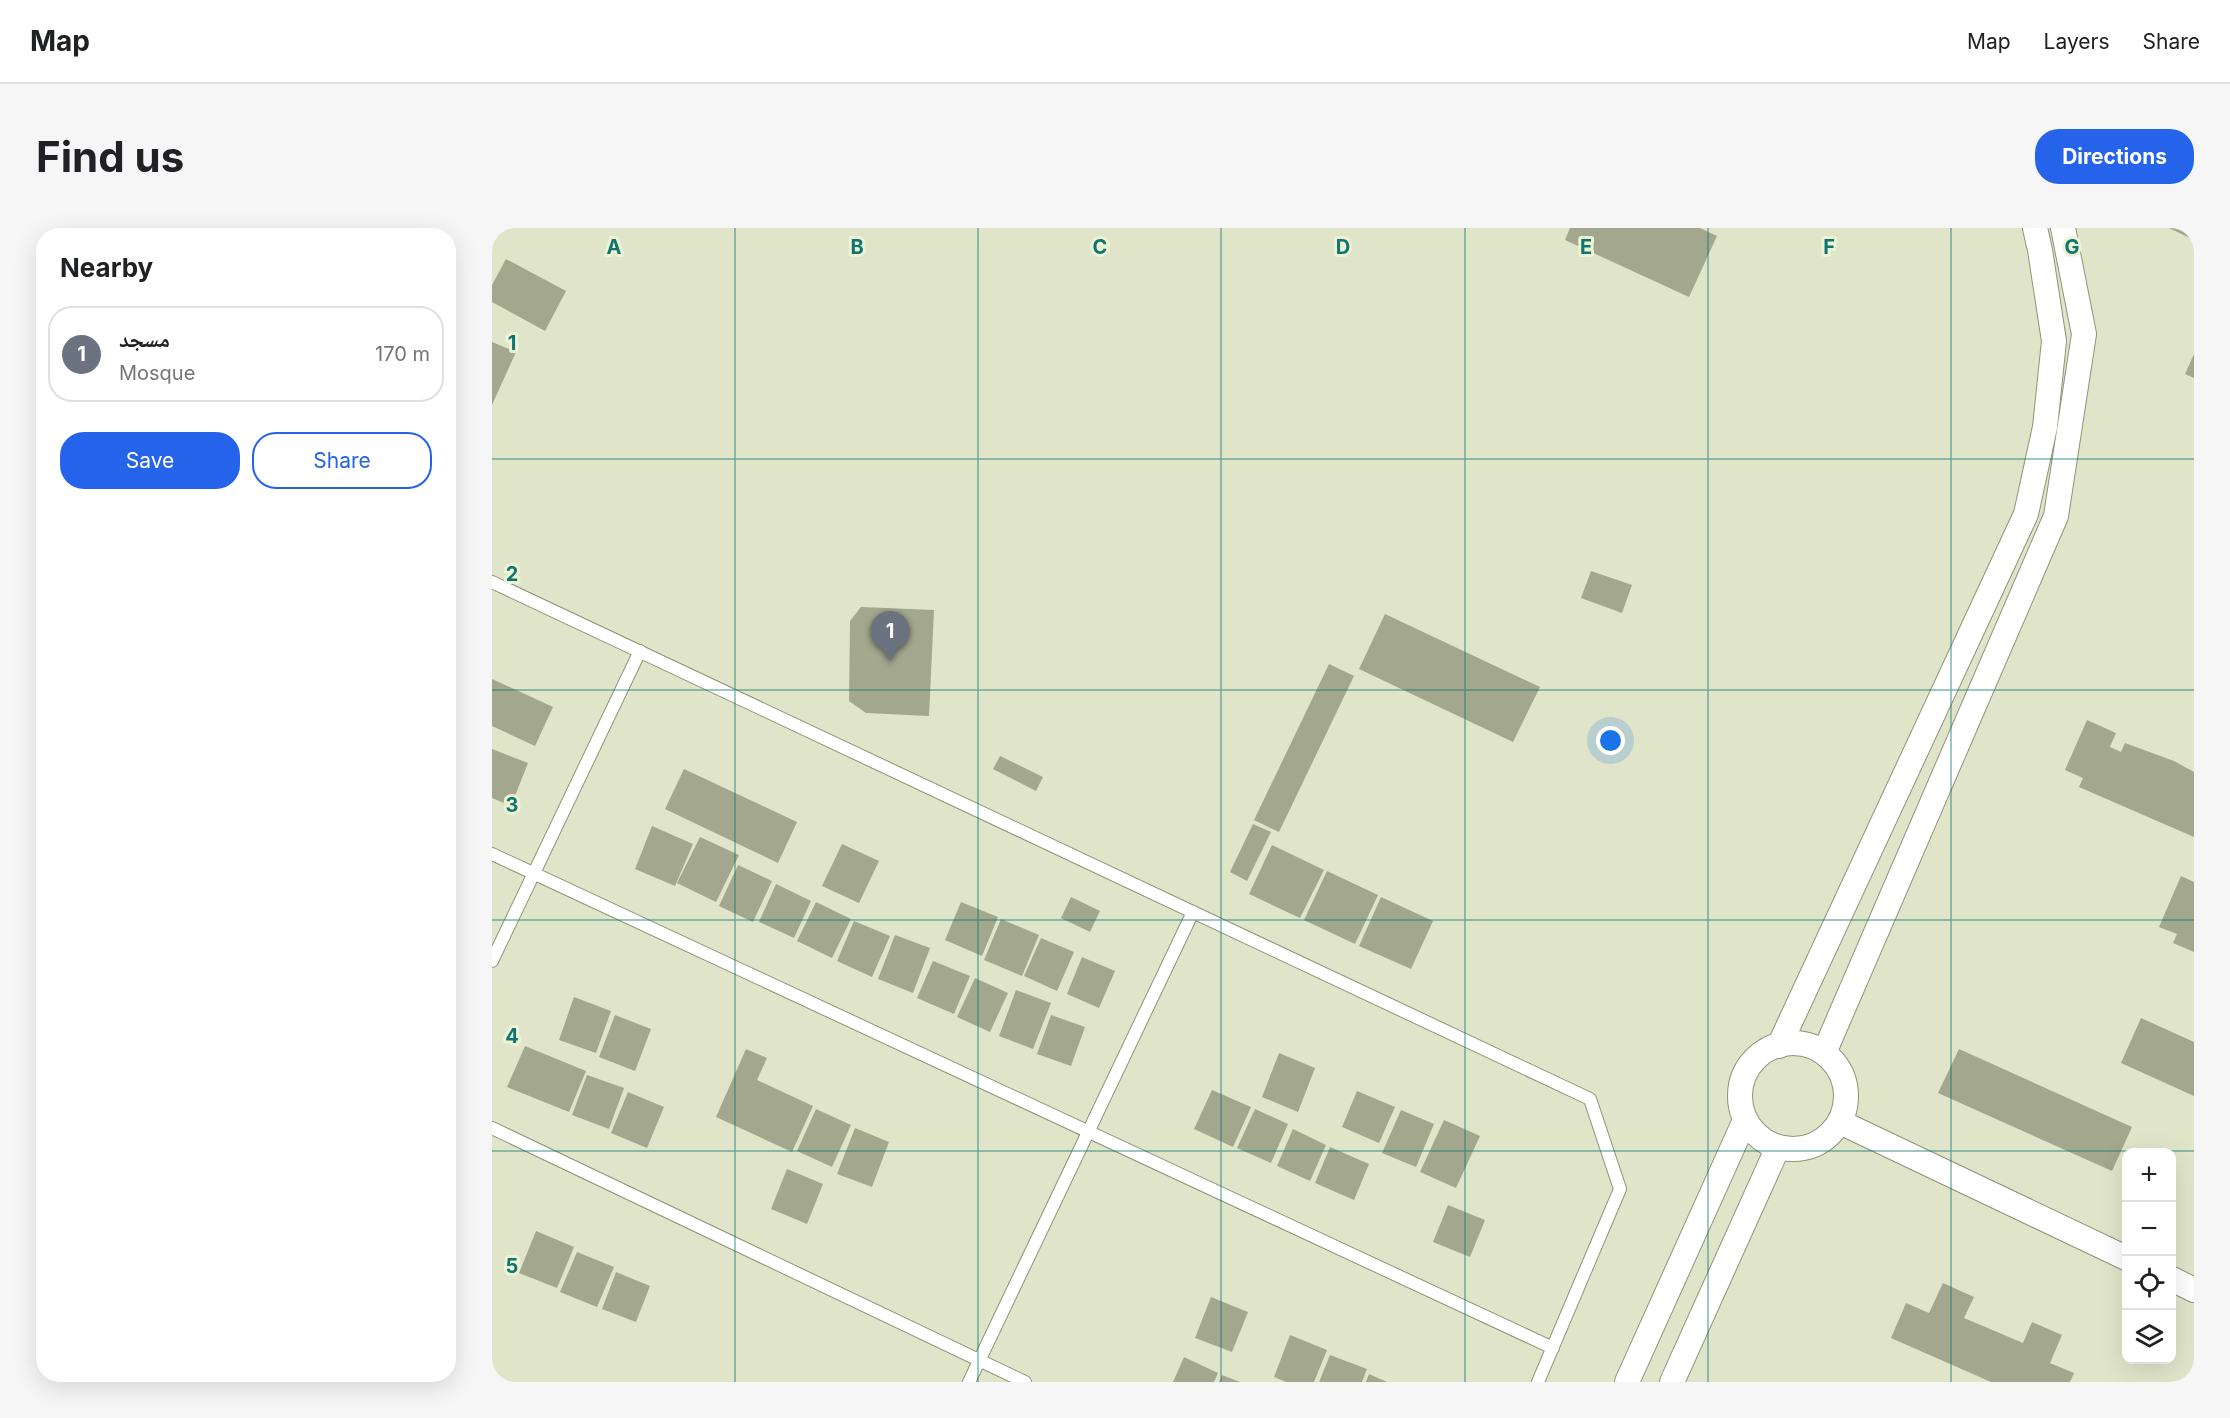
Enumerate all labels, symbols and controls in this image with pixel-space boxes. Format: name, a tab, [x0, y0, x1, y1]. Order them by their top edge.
text: Map	[30, 24, 90, 58]
text: Map	[1967, 29, 2011, 54]
text: Layers	[2044, 29, 2110, 54]
text: Share	[2143, 29, 2200, 54]
button: Directions	[2035, 129, 2194, 184]
text: Find us	[36, 131, 184, 182]
text: A	[607, 235, 622, 259]
text: B	[850, 235, 864, 259]
text: C	[1093, 235, 1107, 259]
text: D	[1336, 235, 1350, 259]
text: E	[1580, 235, 1592, 259]
text: F	[1823, 235, 1835, 259]
text: G	[2064, 235, 2080, 259]
text: Nearby	[60, 252, 153, 283]
text: مسجد	[119, 326, 170, 352]
text: 1	[508, 331, 516, 355]
text: 1	[77, 342, 86, 366]
text: 170 m	[375, 342, 430, 366]
text: Mosque	[119, 361, 195, 385]
button: Save	[60, 432, 240, 489]
button: Share	[252, 432, 432, 489]
text: 2	[506, 562, 518, 586]
pin: 1	[870, 612, 910, 661]
your location	[1596, 726, 1625, 755]
text: 3	[506, 793, 518, 817]
text: 4	[505, 1024, 519, 1048]
map controls	[2122, 1148, 2176, 1364]
button: +	[2122, 1148, 2176, 1202]
button: −	[2122, 1202, 2176, 1256]
text: 5	[506, 1254, 518, 1278]
button: locate	[2122, 1256, 2176, 1310]
button: layers	[2122, 1310, 2176, 1364]

